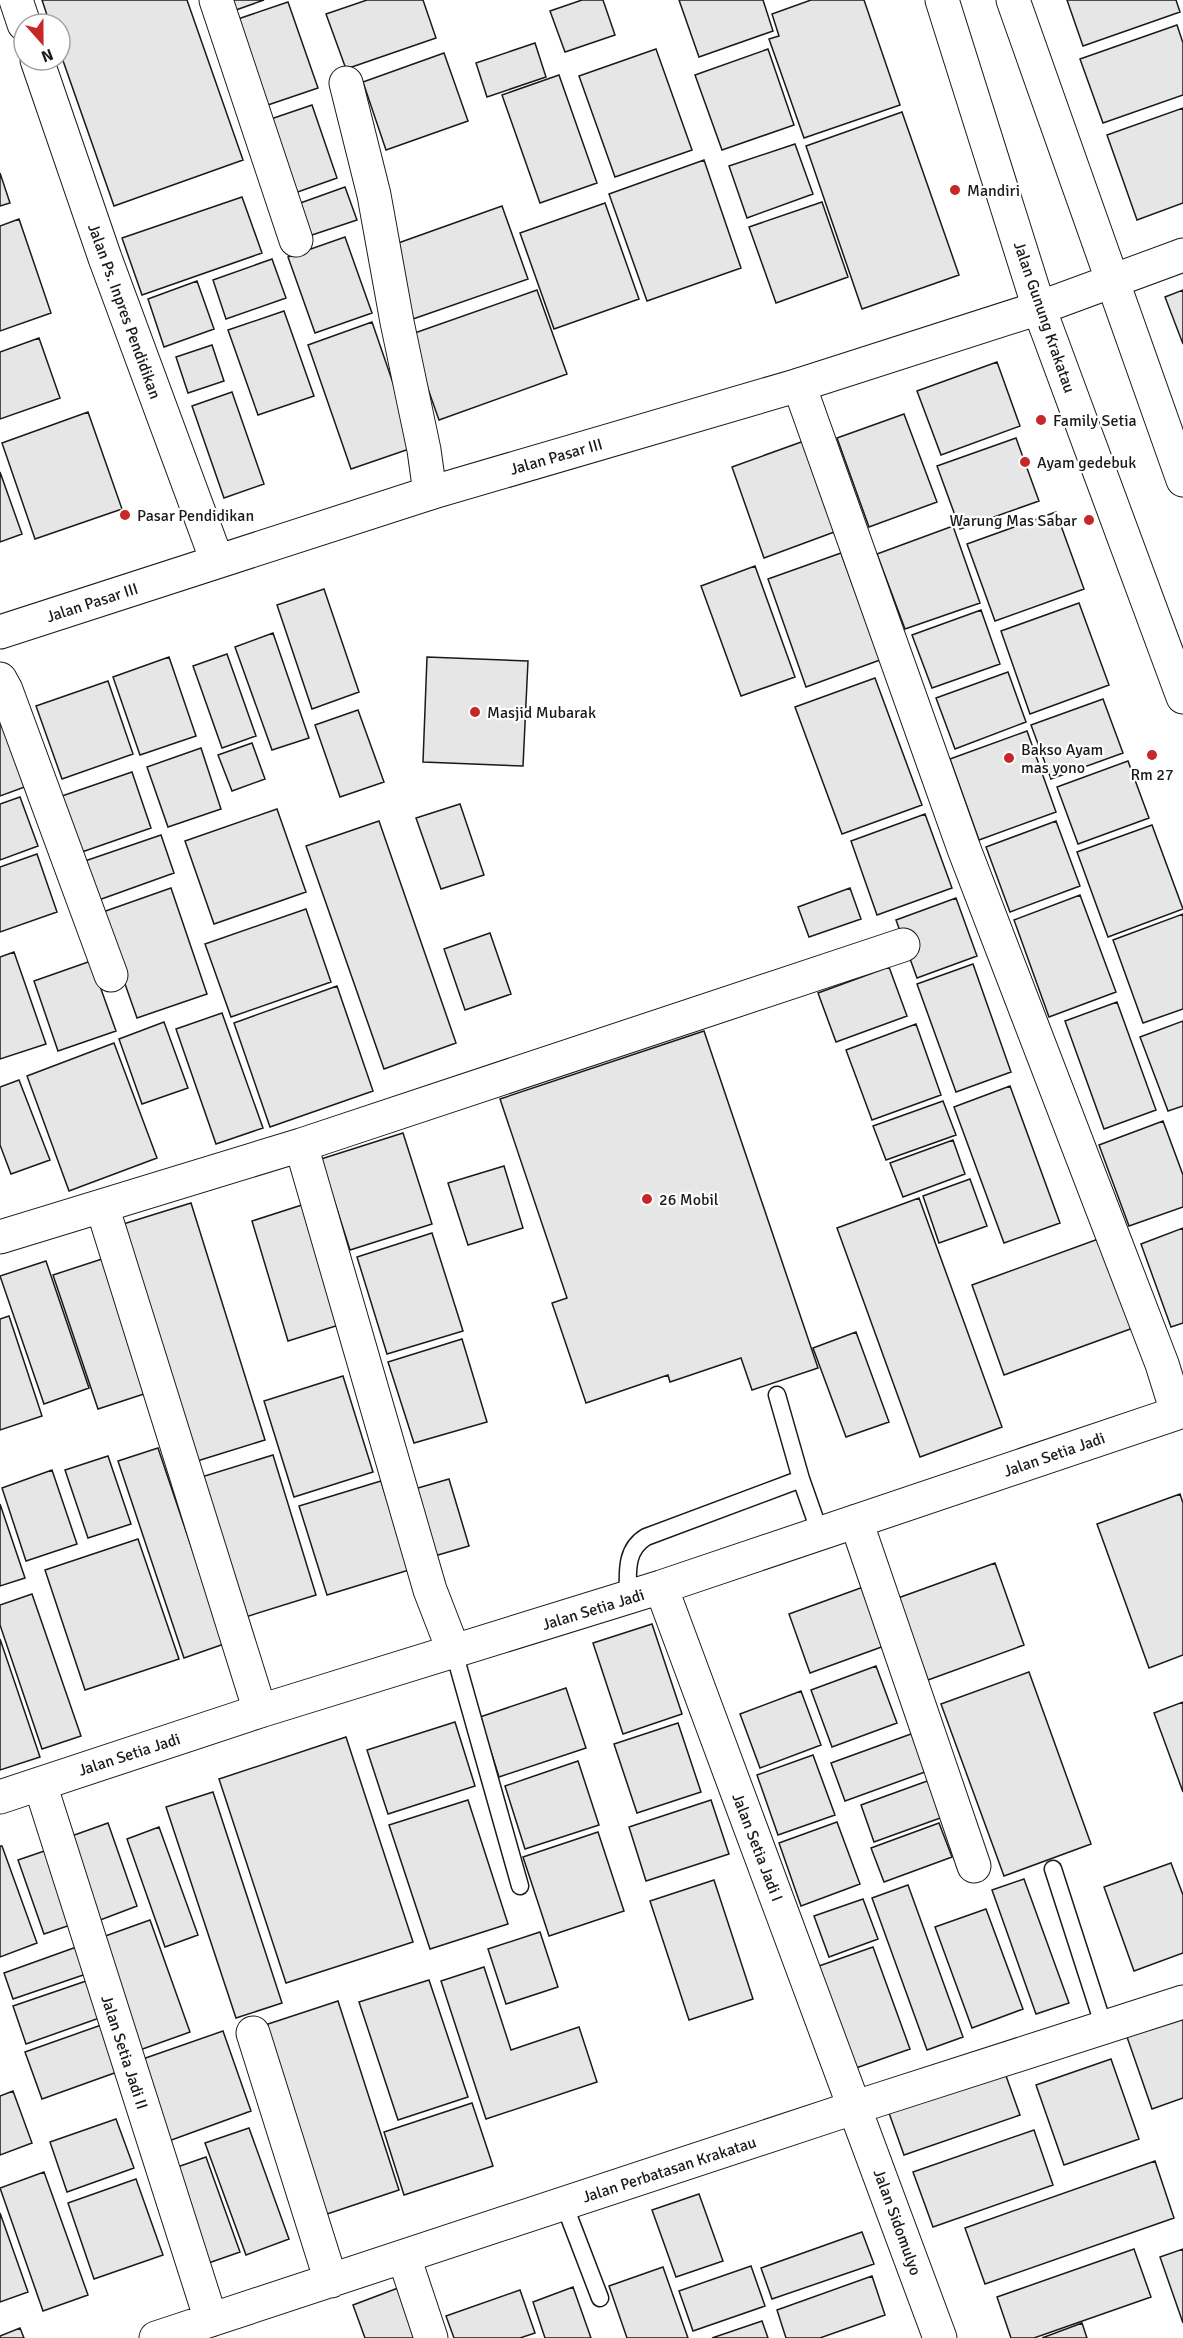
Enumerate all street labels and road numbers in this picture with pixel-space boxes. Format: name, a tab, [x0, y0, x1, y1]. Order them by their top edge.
street label: Jalan Ps. Inpres Pendidikan	[83, 221, 165, 402]
street label: Jalan Gunung Krakatau	[1009, 239, 1079, 396]
street label: Jalan Pasar III	[508, 434, 605, 480]
street label: Jalan Pasar III	[44, 579, 141, 627]
street label: Jalan Setia Jadi	[1001, 1428, 1108, 1482]
street label: Jalan Setia Jadi	[540, 1585, 647, 1635]
street label: Jalan Setia Jadi	[76, 1729, 183, 1781]
street label: Jalan Setia Jadi I	[727, 1790, 787, 1904]
street label: Jalan Setia Jadi II	[96, 1993, 152, 2112]
street label: Jalan Perbatasan Krakatau	[580, 2132, 759, 2208]
street label: Jalan Sidomulyo	[869, 2166, 926, 2278]

